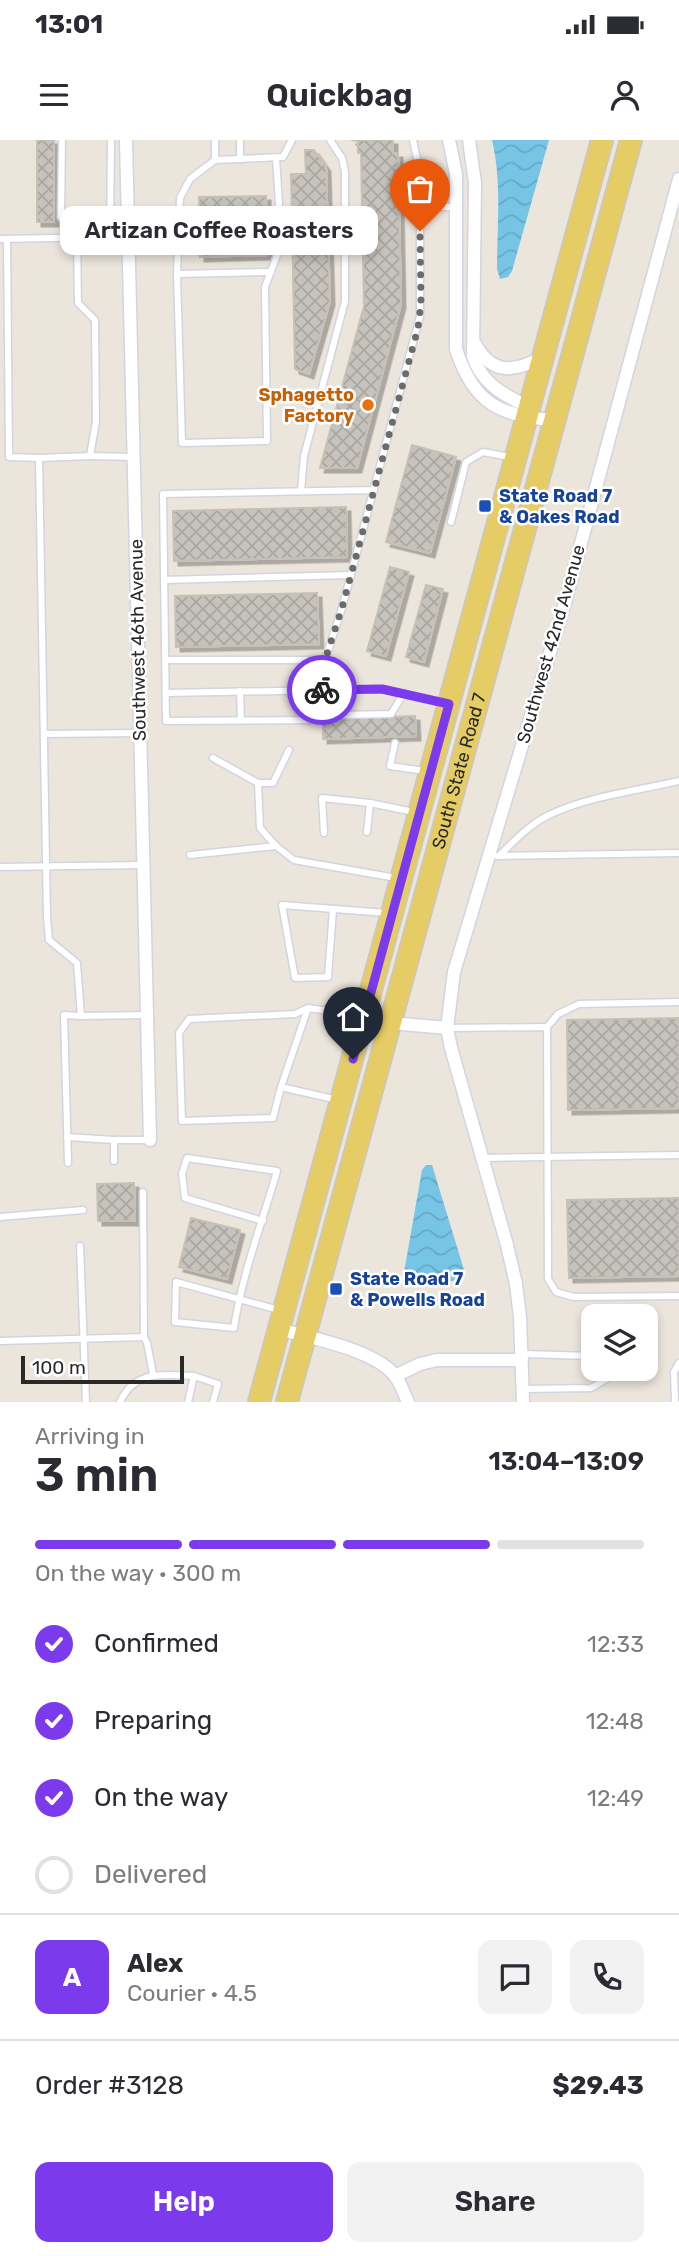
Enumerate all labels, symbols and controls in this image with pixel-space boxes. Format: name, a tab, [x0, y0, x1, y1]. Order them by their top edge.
text: 13:01	[35, 9, 103, 40]
icon: menu	[35, 76, 73, 114]
text: Quickbag	[266, 76, 413, 114]
icon: person	[606, 76, 644, 114]
pin	[390, 159, 450, 231]
icon: bag	[401, 170, 439, 208]
callout: Artizan Coffee Roasters	[60, 206, 378, 256]
text: Artizan Coffee Roasters	[85, 216, 353, 244]
place label: Sphagetto Factory	[259, 384, 354, 427]
marker: Sphagetto Factory	[360, 397, 376, 413]
place label: State Road 7 & Oakes Road	[499, 485, 620, 528]
marker: State Road 7 & Oakes Road	[477, 498, 493, 514]
street label: Southwest 46th Avenue	[125, 539, 151, 741]
street label: Southwest 42nd Avenue	[512, 542, 590, 746]
courier	[287, 655, 357, 725]
icon: bike	[303, 671, 341, 709]
street label: South State Road 7	[427, 691, 491, 852]
pin	[323, 987, 383, 1059]
icon: home	[334, 998, 372, 1036]
place label: State Road 7 & Powells Road	[350, 1268, 485, 1311]
marker: State Road 7 & Powells Road	[328, 1281, 344, 1297]
map controls	[581, 1304, 658, 1381]
button: layers	[581, 1304, 658, 1381]
scale bar	[21, 1353, 184, 1385]
text: 100 m	[32, 1356, 86, 1379]
text: Arriving in	[35, 1422, 145, 1450]
text: 13:04–13:09	[488, 1446, 644, 1477]
text: 3 min	[35, 1448, 158, 1503]
text: On the way · 300 m	[35, 1559, 241, 1587]
icon: check	[35, 1625, 73, 1663]
text: Confirmed	[94, 1628, 219, 1659]
text: 12:33	[587, 1630, 644, 1658]
icon: check	[35, 1702, 73, 1740]
text: Preparing	[94, 1705, 212, 1736]
text: 12:48	[586, 1707, 644, 1735]
icon: check	[35, 1779, 73, 1817]
text: On the way	[94, 1782, 228, 1813]
text: 12:49	[587, 1784, 644, 1812]
text: Delivered	[94, 1859, 207, 1890]
button: chat	[478, 1940, 552, 2014]
button: phone	[570, 1940, 644, 2014]
text: Alex	[127, 1948, 183, 1979]
text: A	[63, 1962, 81, 1993]
text: Courier · 4.5	[127, 1979, 257, 2007]
text: Order #3128	[35, 2070, 184, 2101]
text: $29.43	[552, 2070, 644, 2101]
button: Help	[35, 2162, 333, 2242]
button: Share	[347, 2162, 644, 2242]

